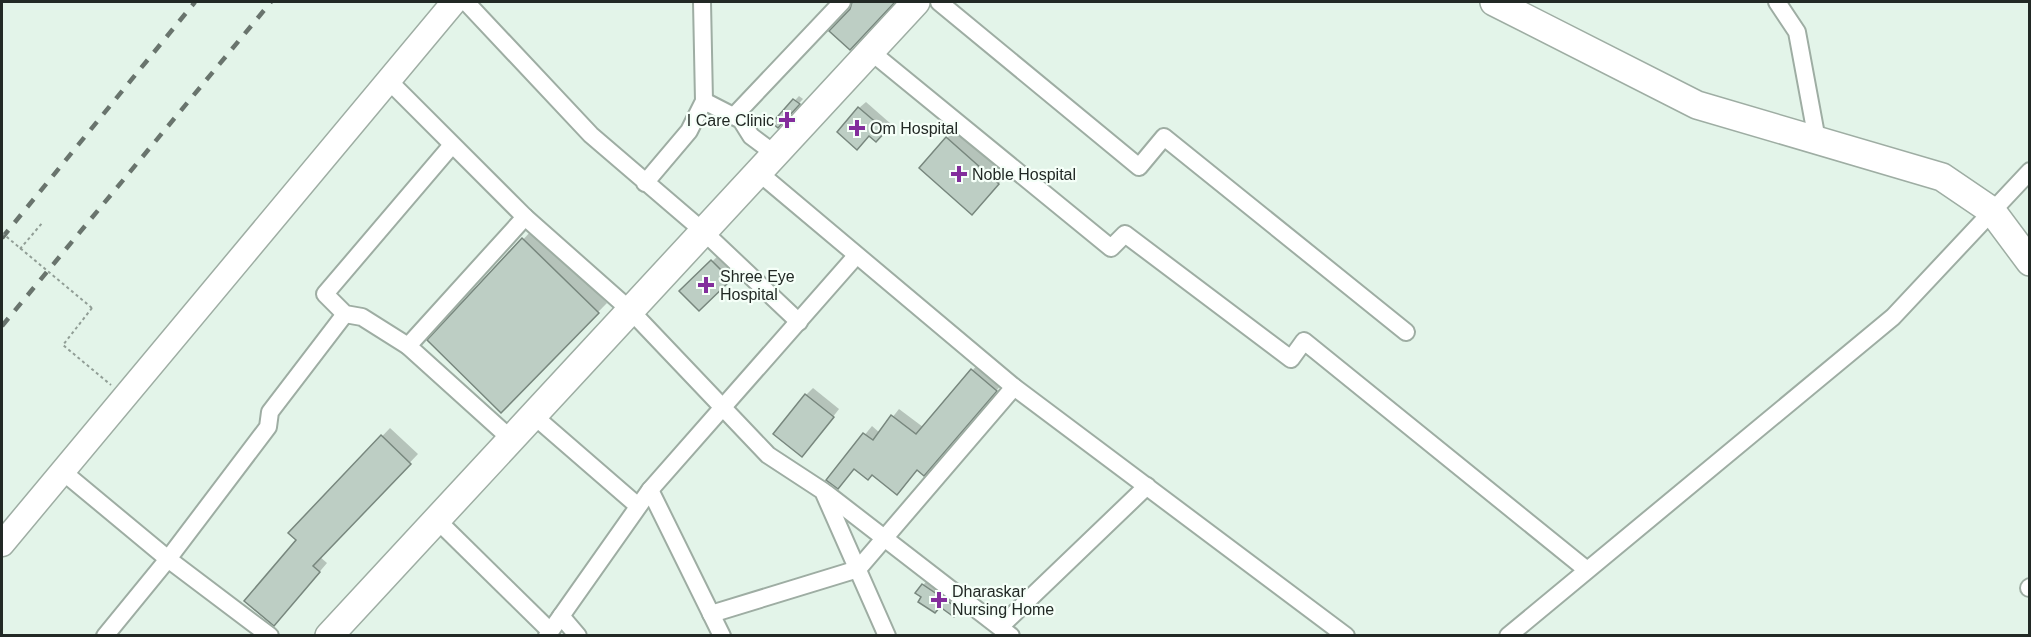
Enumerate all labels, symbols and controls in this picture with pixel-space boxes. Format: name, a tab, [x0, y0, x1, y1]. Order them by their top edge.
marker: I Care Clinic	[778, 111, 796, 129]
place label: I Care Clinic	[687, 112, 774, 129]
marker: Om Hospital	[848, 119, 866, 137]
place label: Om Hospital	[870, 120, 958, 137]
marker: Noble Hospital	[950, 165, 968, 183]
place label: Noble Hospital	[972, 166, 1076, 183]
place label: Shree Eye Hospital	[720, 268, 795, 303]
marker: Shree Eye Hospital	[697, 276, 715, 294]
place label: Dharaskar Nursing Home	[952, 583, 1054, 618]
marker: Dharaskar Nursing Home	[930, 591, 948, 609]

